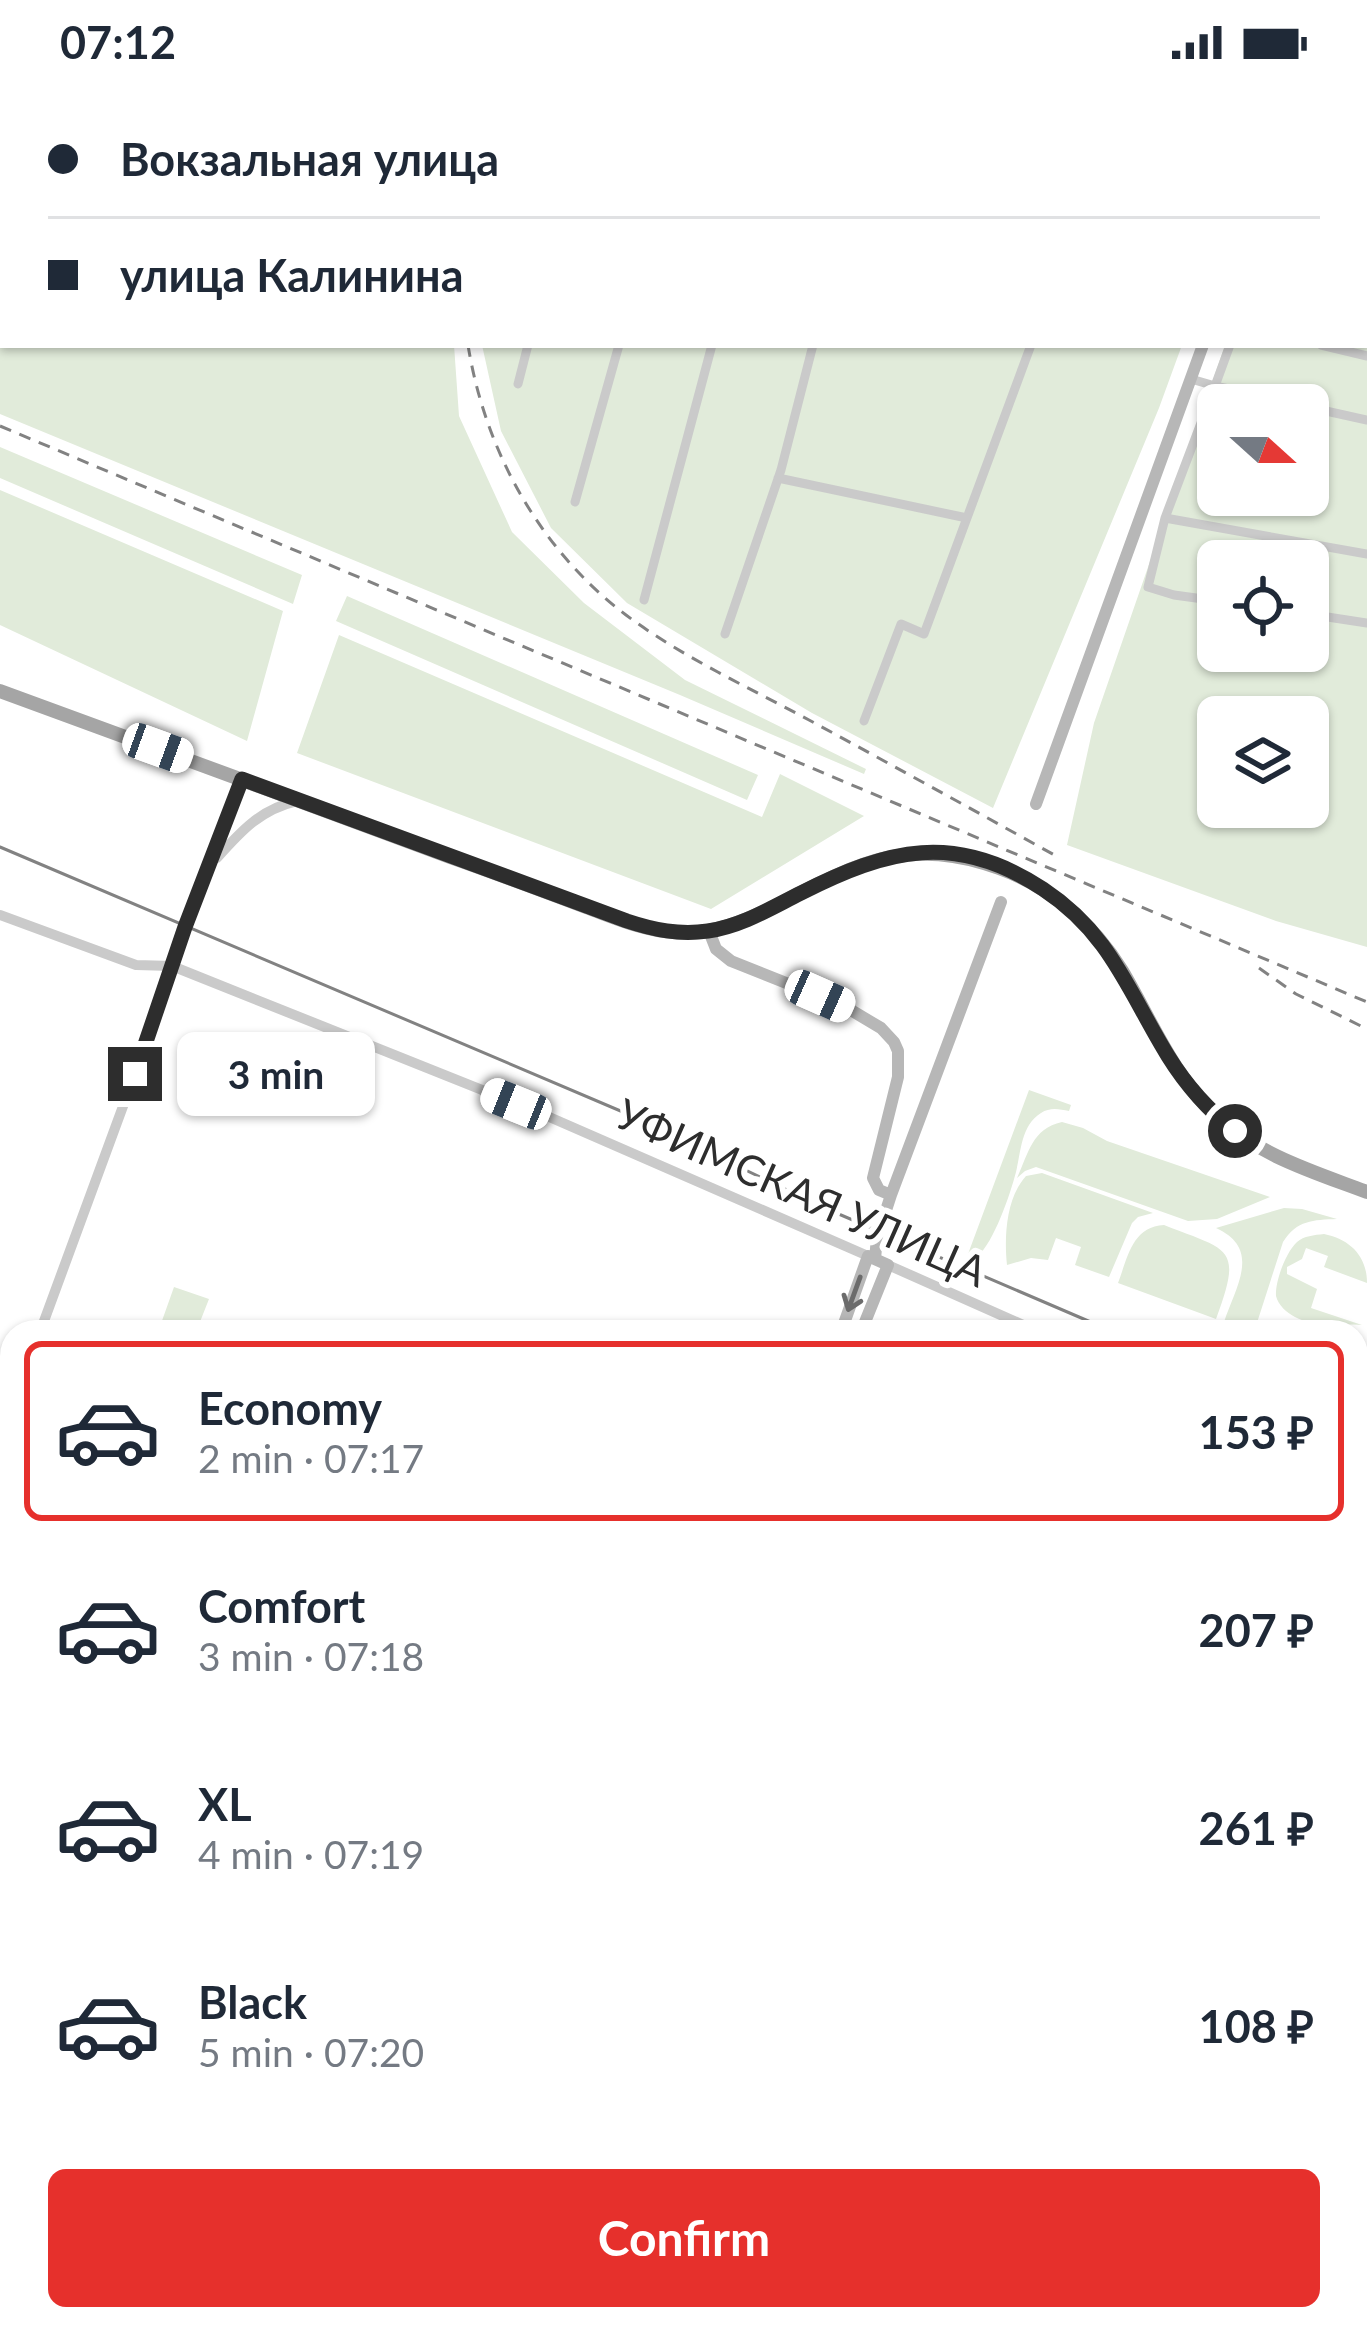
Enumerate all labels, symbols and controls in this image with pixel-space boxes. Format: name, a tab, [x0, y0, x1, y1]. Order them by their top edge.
text: 07:12	[60, 15, 176, 69]
text: Вокзальная улица	[120, 132, 499, 186]
text: улица Калинина	[120, 248, 464, 302]
north arrow	[1197, 384, 1329, 516]
map controls	[1197, 384, 1329, 828]
button: locate	[1197, 540, 1329, 672]
button: layers	[1197, 696, 1329, 828]
car	[118, 719, 198, 777]
car	[780, 965, 860, 1027]
callout: 3 min	[177, 1032, 375, 1116]
route end	[108, 1047, 162, 1101]
text: 3 min	[228, 1051, 324, 1097]
car	[476, 1074, 556, 1134]
street label: УФИМСКАЯ УЛИЦА	[609, 1088, 995, 1296]
route start	[1208, 1104, 1262, 1158]
one-way arrow	[842, 1275, 863, 1312]
icon: car	[54, 1377, 162, 1485]
text: Economy	[198, 1381, 382, 1435]
text: 153 ₽	[1199, 1405, 1314, 1459]
text: 2 min · 07:17	[198, 1435, 424, 1481]
icon: car	[54, 1575, 162, 1683]
text: Comfort	[198, 1579, 365, 1633]
text: 207 ₽	[1199, 1603, 1314, 1657]
text: 3 min · 07:18	[198, 1633, 424, 1679]
icon: car	[54, 1773, 162, 1881]
text: XL	[198, 1777, 252, 1831]
text: 261 ₽	[1199, 1801, 1314, 1855]
text: 4 min · 07:19	[198, 1831, 424, 1877]
icon: car	[54, 1971, 162, 2079]
text: Black	[198, 1975, 307, 2029]
text: 108 ₽	[1199, 1999, 1314, 2053]
text: 5 min · 07:20	[198, 2029, 424, 2075]
button: Confirm	[48, 2169, 1320, 2307]

